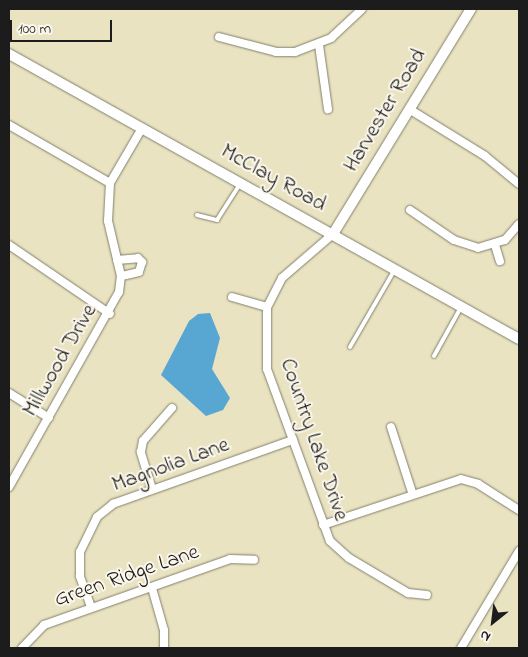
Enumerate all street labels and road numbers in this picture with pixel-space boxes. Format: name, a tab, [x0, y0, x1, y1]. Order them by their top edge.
street label: Harvester Road	[339, 45, 433, 177]
street label: McClay Road	[216, 139, 330, 219]
street label: Millwood Drive	[18, 300, 104, 422]
street label: Country Lake Drive	[273, 355, 353, 525]
street label: Magnolia Lane	[109, 433, 233, 499]
street label: Green Ridge Lane	[51, 540, 203, 614]

